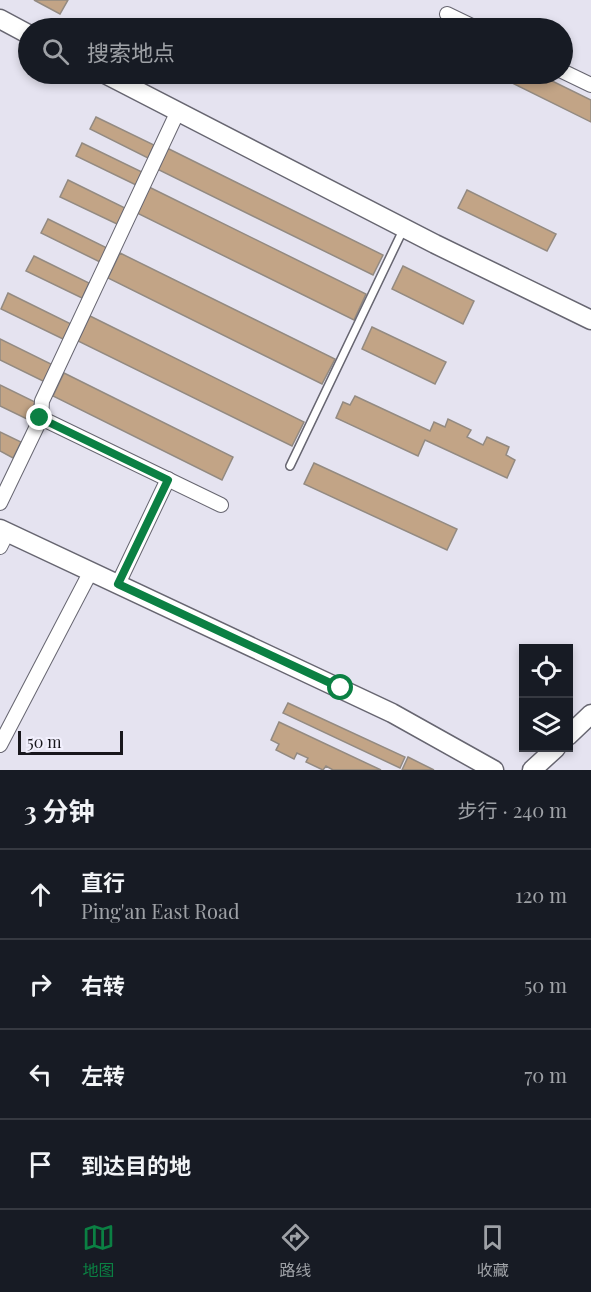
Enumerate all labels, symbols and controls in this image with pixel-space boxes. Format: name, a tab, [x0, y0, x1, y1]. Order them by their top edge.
search box	[18, 18, 573, 84]
icon: search	[39, 35, 72, 68]
text: 搜索地点	[87, 37, 175, 67]
route end	[26, 404, 52, 430]
map controls	[519, 644, 573, 752]
button: locate	[519, 644, 573, 698]
route start	[327, 674, 353, 700]
button: layers	[519, 698, 573, 752]
scale bar	[18, 728, 123, 756]
text: 50 m	[27, 731, 61, 752]
text: 3 分钟	[24, 793, 95, 828]
text: 步行 · 240 m	[458, 796, 567, 823]
text: 直行	[81, 867, 125, 897]
icon: ahead	[24, 878, 57, 911]
text: 120 m	[515, 881, 567, 908]
text: Ping'an East Road	[81, 897, 240, 924]
icon: right	[24, 968, 57, 1001]
text: 右转	[81, 970, 125, 1000]
text: 50 m	[524, 971, 567, 998]
icon: left	[24, 1058, 57, 1091]
text: 左转	[81, 1060, 125, 1090]
text: 70 m	[524, 1061, 567, 1088]
icon: arrive	[24, 1148, 57, 1181]
text: 到达目的地	[81, 1150, 191, 1180]
tab: 地图	[82, 1221, 115, 1281]
tab: 路线	[279, 1221, 312, 1281]
tab: 收藏	[476, 1221, 509, 1281]

